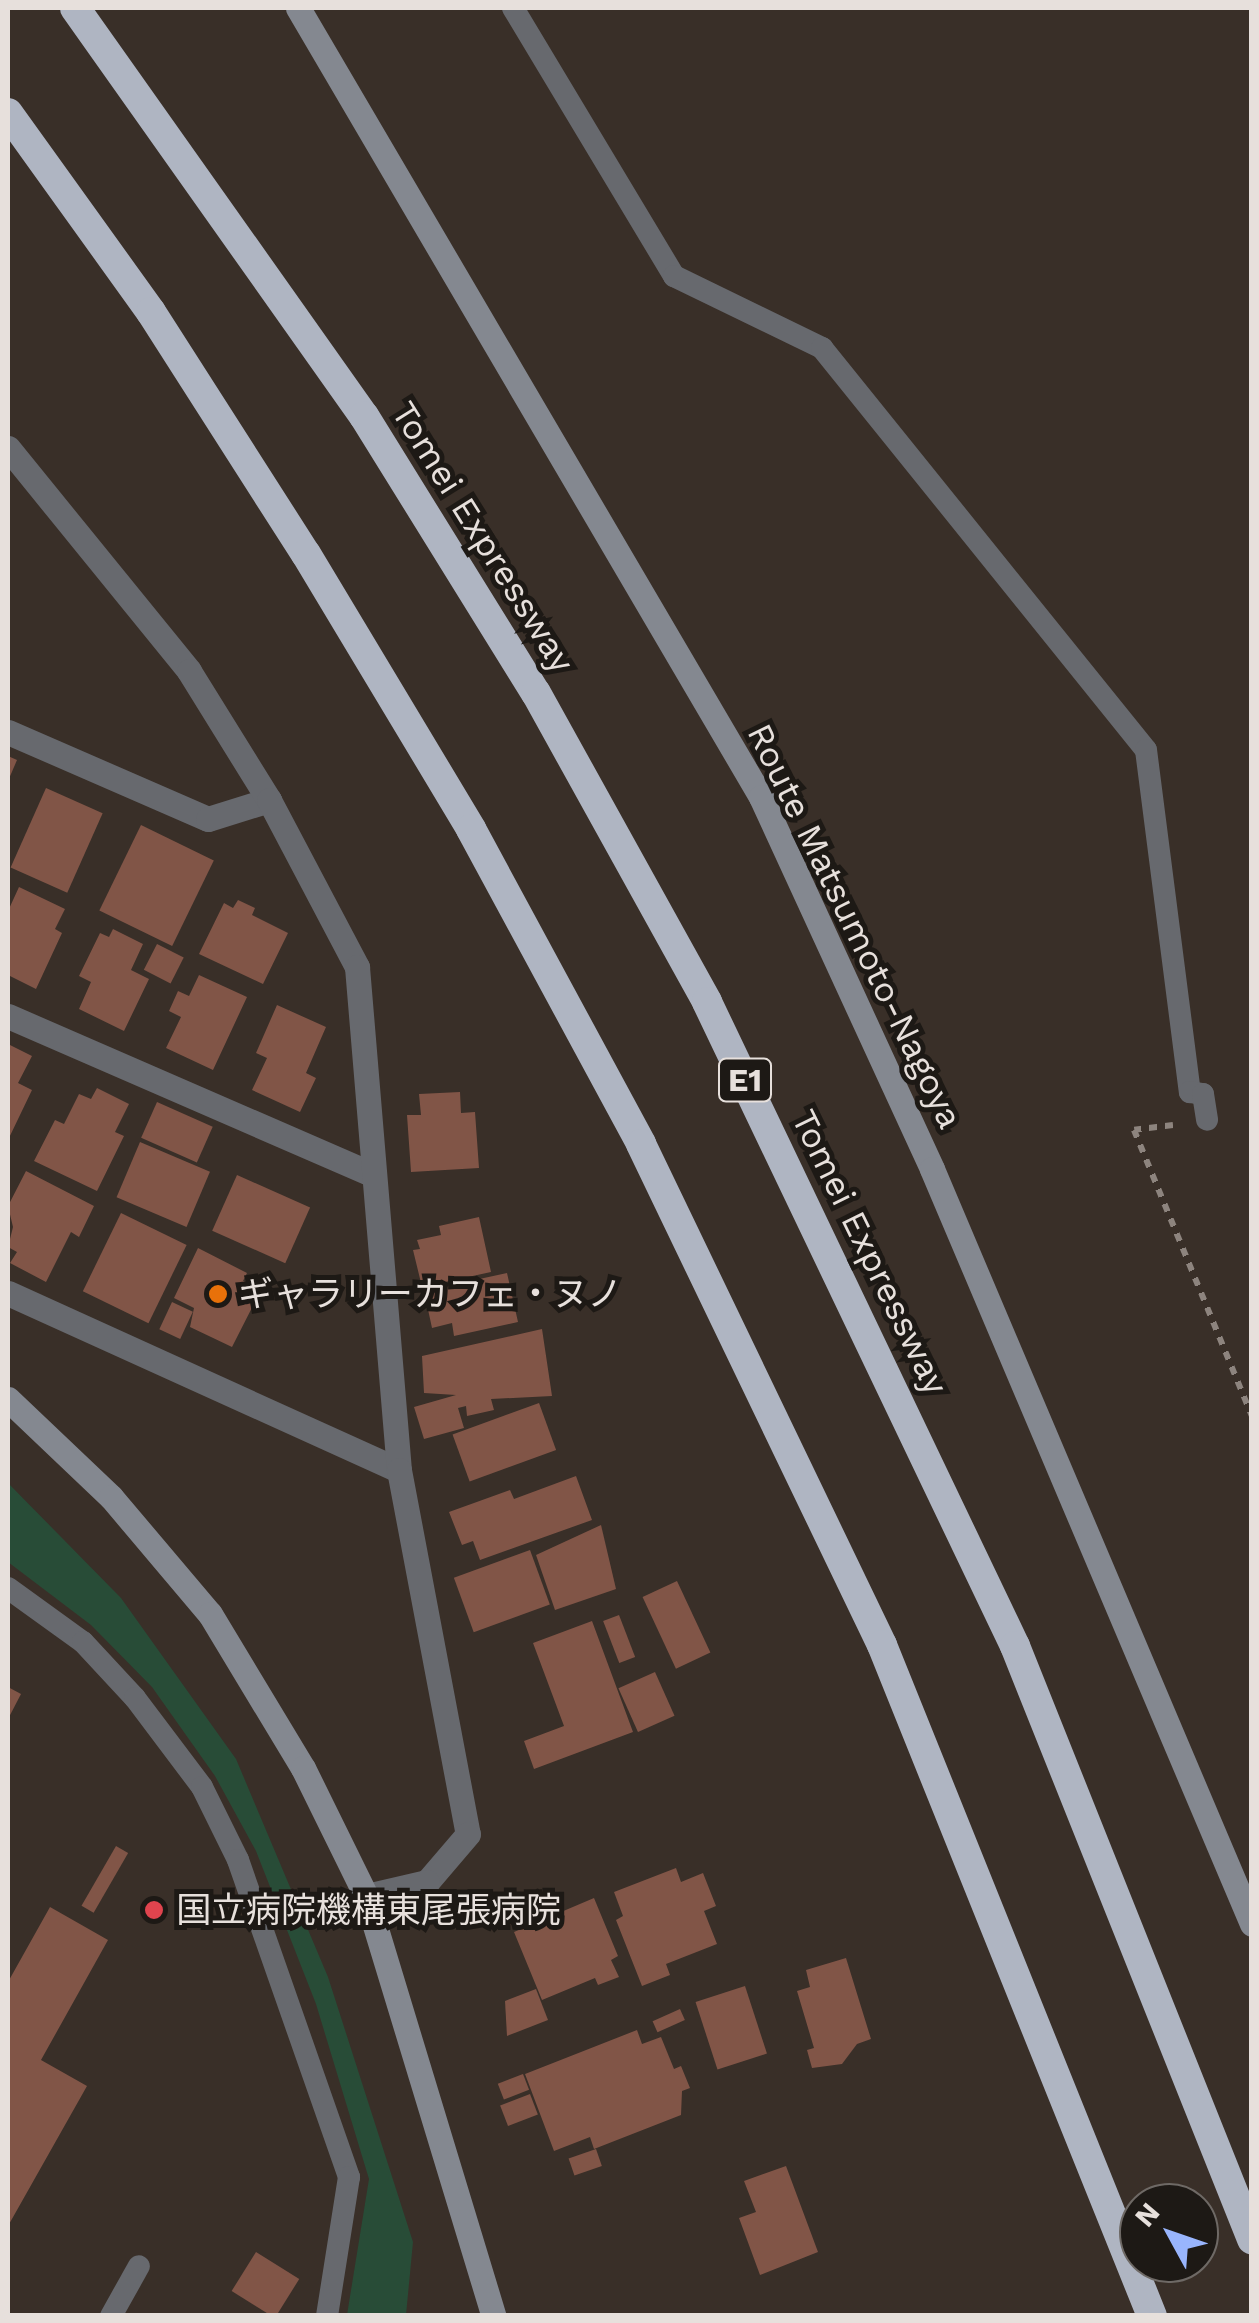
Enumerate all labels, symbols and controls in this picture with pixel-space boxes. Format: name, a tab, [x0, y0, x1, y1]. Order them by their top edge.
street label: Tomei Expressway	[383, 394, 583, 680]
street label: Route Matsumoto-Nagoya	[739, 717, 971, 1135]
road number: E1	[718, 1053, 772, 1107]
street label: Tomei Expressway	[783, 1103, 957, 1401]
place label: ギャラリーカフェ・ヌノ	[238, 1273, 623, 1315]
marker: ギャラリーカフェ・ヌノ	[207, 1283, 229, 1305]
place label: 国立病院機構東尾張病院	[176, 1889, 561, 1931]
marker: 国立病院機構東尾張病院	[141, 1897, 167, 1923]
north arrow	[1119, 2183, 1219, 2283]
text: N	[1128, 2196, 1166, 2233]

